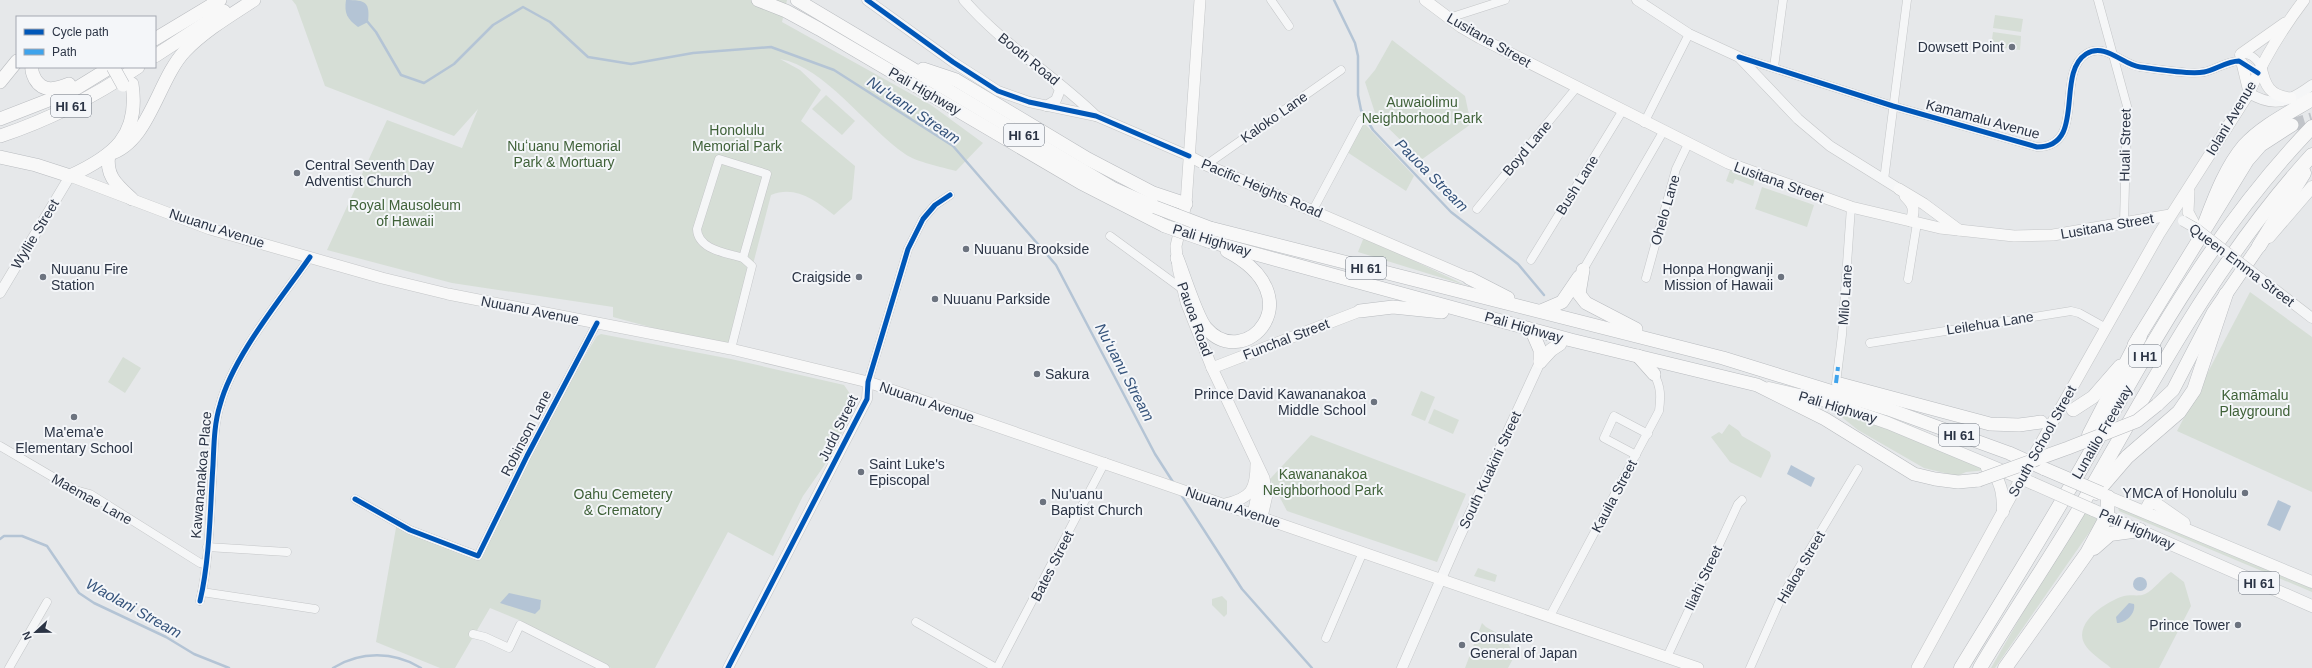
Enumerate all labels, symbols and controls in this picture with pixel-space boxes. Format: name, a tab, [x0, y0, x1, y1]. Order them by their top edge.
street label: Lusitana Street	[1444, 10, 1534, 71]
legend	[16, 16, 156, 68]
text: Cycle path	[52, 25, 109, 39]
street label: Booth Road	[995, 30, 1063, 88]
place label: Dowsett Point	[1918, 39, 2004, 55]
marker: Dowsett Point	[2007, 42, 2017, 52]
text: Path	[52, 45, 77, 59]
street label: Pali Highway	[886, 64, 964, 118]
water label: Nuʻuanu Stream	[864, 73, 964, 147]
street label: Iolani Avenue	[2203, 78, 2260, 158]
street label: Kaloko Lane	[1238, 88, 1311, 146]
park label: Auwaiolimu Neighborhood Park	[1362, 94, 1483, 126]
road number: HI 61	[51, 95, 91, 117]
street label: Kamamalu Avenue	[1924, 96, 2042, 142]
street label: Huali Street	[2116, 108, 2134, 182]
street label: Boyd Lane	[1499, 117, 1555, 179]
park label: Honolulu Memorial Park	[692, 122, 783, 154]
road number: HI 61	[1004, 124, 1044, 146]
water label: Pauoa Stream	[1392, 135, 1472, 215]
park label: Nuʻuanu Memorial Park & Mortuary	[507, 138, 621, 170]
street label: Bush Lane	[1552, 152, 1602, 218]
street label: Pacific Heights Road	[1199, 155, 1325, 221]
place label: Central Seventh Day Adventist Church	[305, 157, 434, 189]
street label: Lusitana Street	[1732, 158, 1826, 206]
marker: Central Seventh Day Adventist Church	[292, 168, 302, 178]
street label: Ohelo Lane	[1647, 173, 1683, 247]
street label: Wyllie Street	[8, 196, 62, 272]
park label: Royal Mausoleum of Hawaii	[349, 197, 461, 229]
street label: Nuuanu Avenue	[167, 205, 267, 251]
street label: Lusitana Street	[2059, 210, 2155, 242]
street label: Queen Emma Street	[2186, 220, 2298, 310]
street label: Pali Highway	[1171, 221, 1253, 259]
place label: Nuuanu Brookside	[974, 241, 1089, 257]
marker: Nuuanu Brookside	[961, 244, 971, 254]
road number: HI 61	[1346, 257, 1386, 279]
place label: Nuuanu Fire Station	[51, 261, 128, 293]
place label: Honpa Hongwanji Mission of Hawaii	[1662, 261, 1773, 293]
street label: Milo Lane	[1835, 264, 1855, 326]
place label: Craigside	[792, 269, 851, 285]
marker: Nuuanu Fire Station	[38, 272, 48, 282]
marker: Craigside	[854, 272, 864, 282]
marker: Honpa Hongwanji Mission of Hawaii	[1776, 272, 1786, 282]
street label: Pauoa Road	[1174, 280, 1216, 358]
place label: Nuuanu Parkside	[943, 291, 1051, 307]
street label: Nuuanu Avenue	[480, 293, 581, 327]
marker: Nuuanu Parkside	[930, 294, 940, 304]
street label: Pali Highway	[1483, 308, 1565, 346]
street label: Leilehua Lane	[1945, 308, 2035, 338]
street label: Funchal Street	[1241, 315, 1331, 363]
water label: Nuʻuanu Stream	[1092, 320, 1158, 424]
road number: I H1	[2129, 345, 2161, 367]
place label: Sakura	[1045, 366, 1090, 382]
marker: Sakura	[1032, 369, 1042, 379]
street label: Nuuanu Avenue	[877, 378, 977, 426]
street label: Lunalilo Freeway	[2069, 382, 2135, 482]
street label: South School Street	[2005, 383, 2079, 499]
place label: Prince David Kawananakoa Middle School	[1194, 386, 1366, 418]
street label: Robinson Lane	[497, 387, 555, 479]
park label: Kamāmalu Playground	[2220, 387, 2290, 419]
street label: Pali Highway	[1797, 388, 1879, 426]
street label: Judd Street	[815, 392, 861, 464]
marker: Prince David Kawananakoa Middle School	[1369, 397, 1379, 407]
street label: South Kuakini Street	[1456, 409, 1524, 531]
street label: Kawananakoa Place	[187, 411, 215, 539]
marker: Ma'ema'e Elementary School	[69, 412, 79, 422]
place label: Ma'ema'e Elementary School	[15, 424, 133, 456]
road number: HI 61	[1939, 424, 1979, 446]
place label: Saint Luke's Episcopal	[869, 456, 945, 488]
street label: Kauila Street	[1588, 457, 1640, 535]
park label: Kawananakoa Neighborhood Park	[1263, 466, 1384, 498]
marker: Saint Luke's Episcopal	[856, 467, 866, 477]
street label: Maemae Lane	[49, 470, 135, 528]
street label: Nuuanu Avenue	[1183, 483, 1283, 531]
place label: YMCA of Honolulu	[2123, 485, 2237, 501]
park label: Oahu Cemetery & Crematory	[574, 486, 672, 518]
place label: Nu'uanu Baptist Church	[1051, 486, 1143, 518]
marker: YMCA of Honolulu	[2240, 488, 2250, 498]
marker: Nu'uanu Baptist Church	[1038, 497, 1048, 507]
street label: Pali Highway	[2097, 505, 2177, 553]
street label: Bates Street	[1027, 528, 1077, 604]
street label: Hialoa Street	[1774, 528, 1828, 606]
street label: Iliahi Street	[1681, 543, 1725, 613]
road number: HI 61	[2239, 572, 2279, 594]
water label: Waolani Stream	[83, 575, 185, 641]
north arrow	[16, 612, 56, 652]
place label: Prince Tower	[2149, 617, 2230, 633]
marker: Prince Tower	[2233, 620, 2243, 630]
place label: Consulate General of Japan	[1470, 629, 1577, 661]
text: N	[20, 630, 34, 642]
marker: Consulate General of Japan	[1457, 640, 1467, 650]

